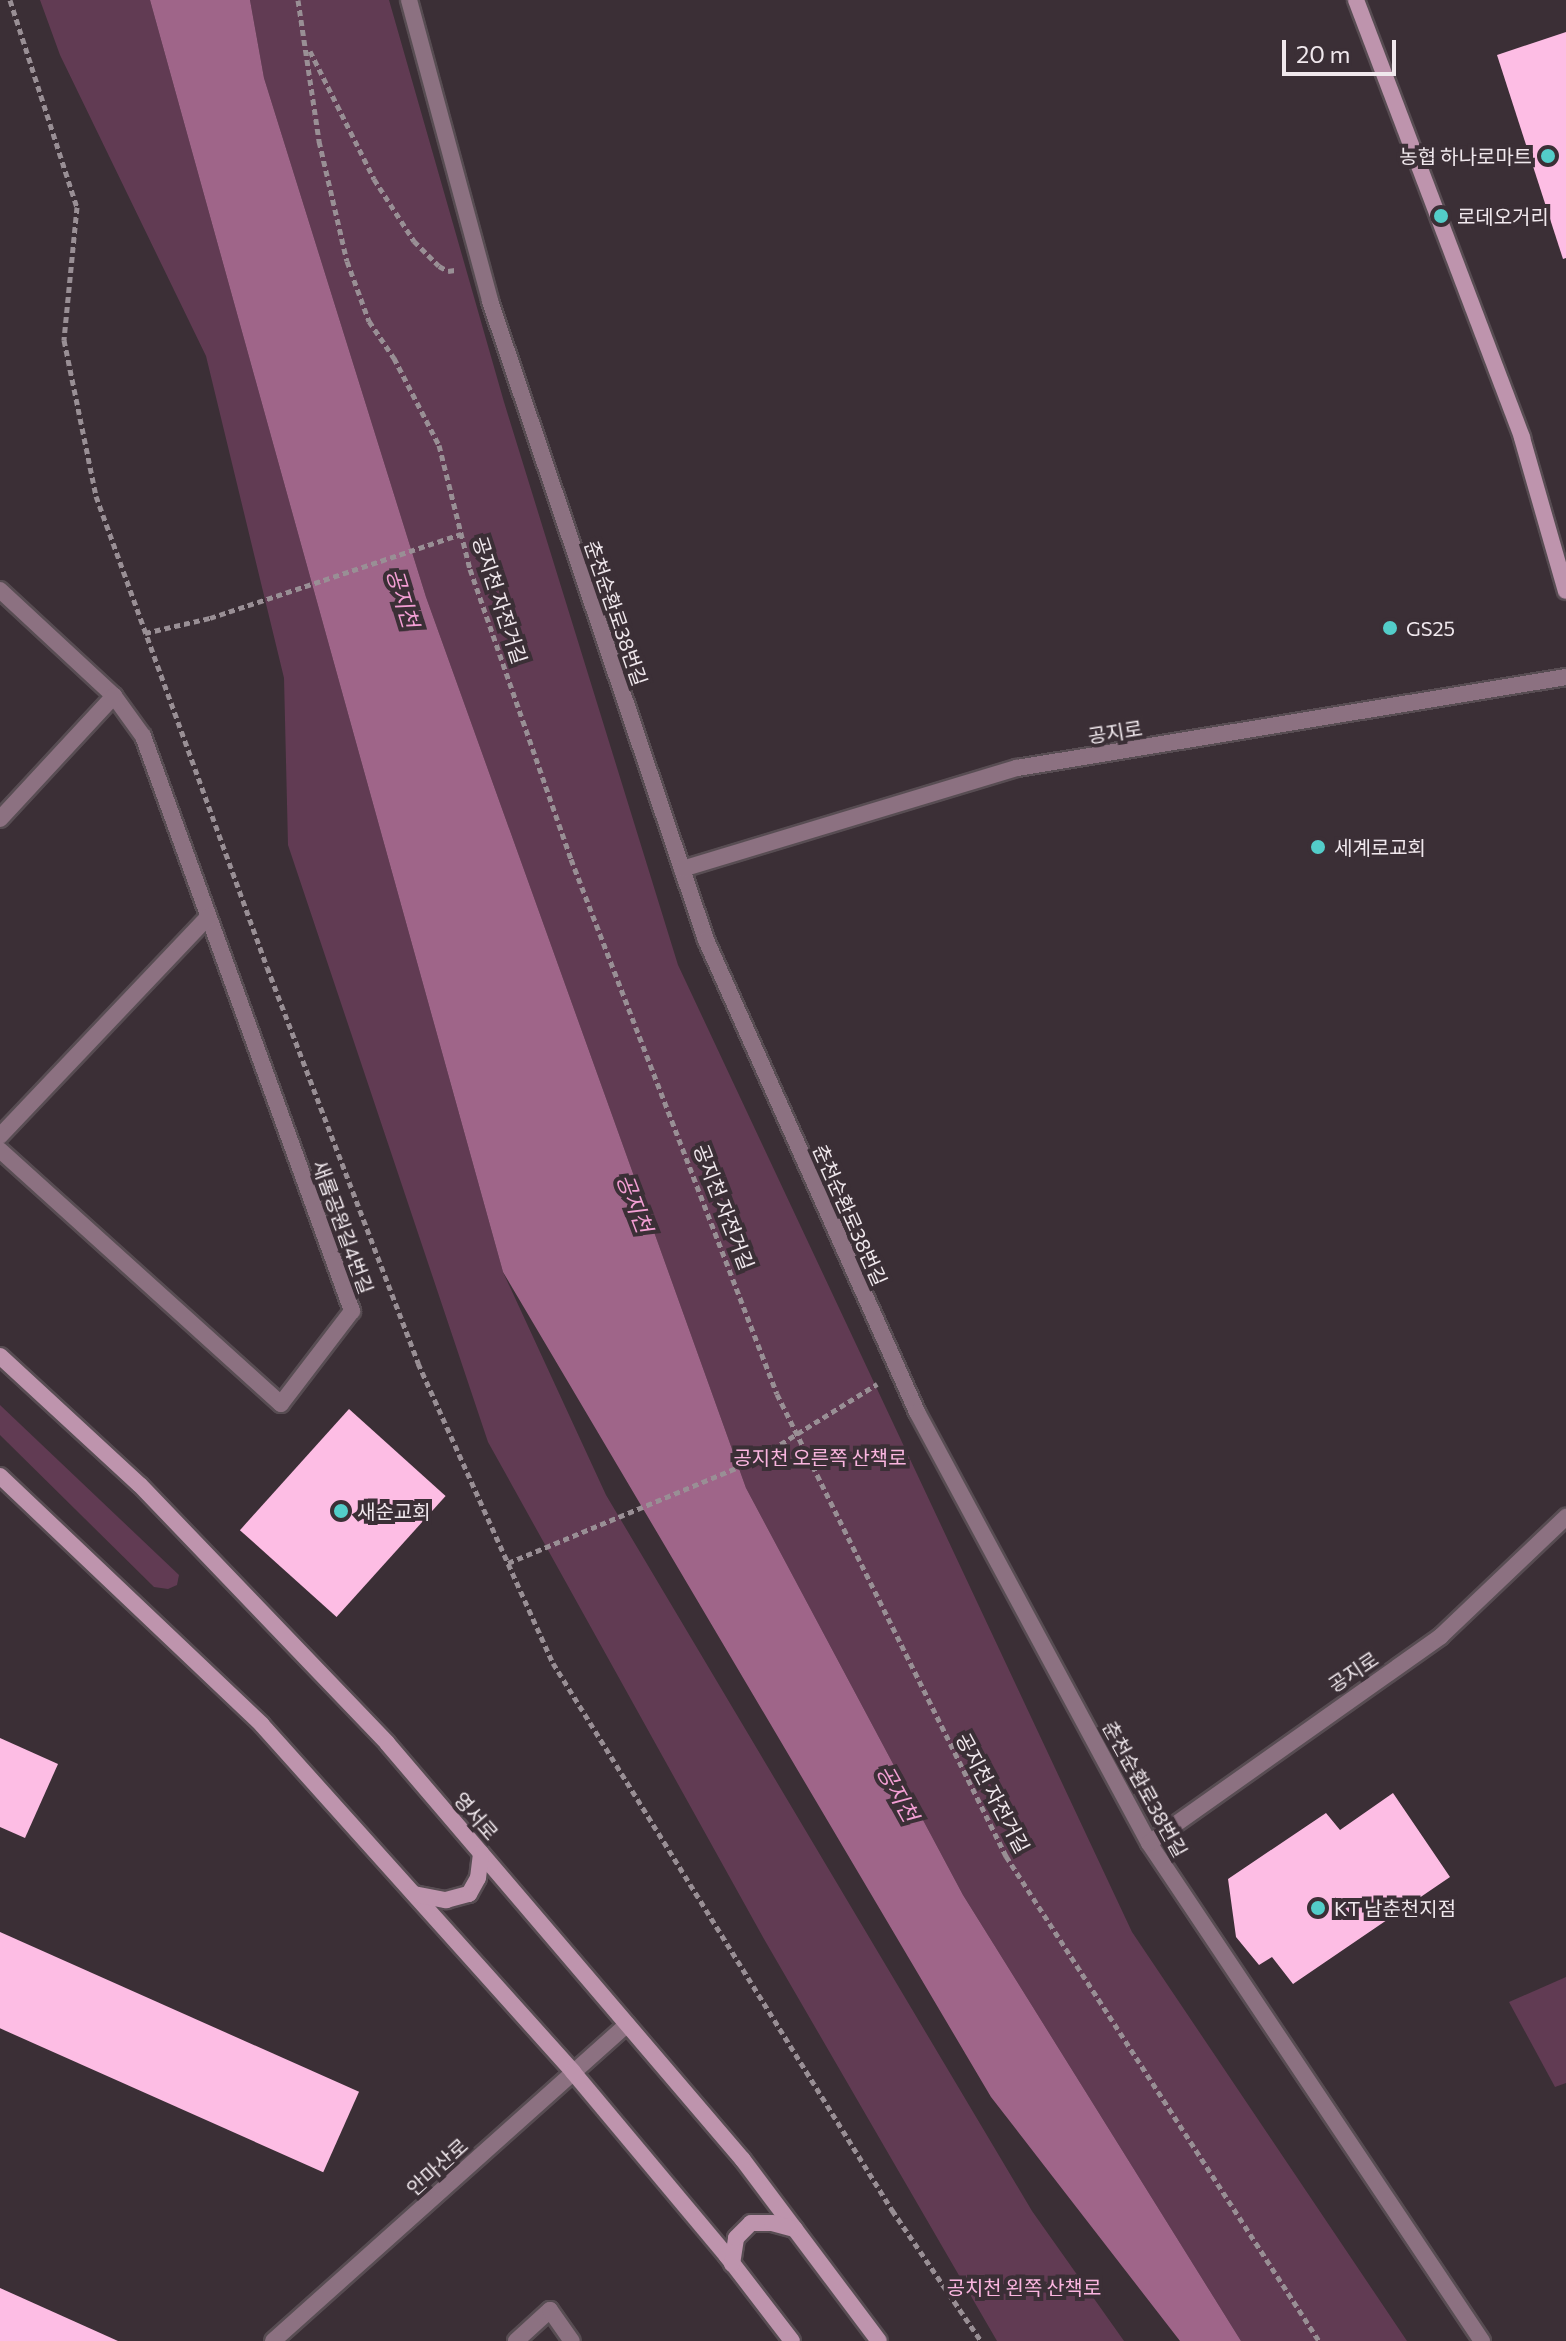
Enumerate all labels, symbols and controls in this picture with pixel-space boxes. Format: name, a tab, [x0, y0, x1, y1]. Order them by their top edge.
scale bar	[1286, 24, 1400, 74]
text: 20 m	[1296, 39, 1350, 68]
place label: 농협 하나로마트	[1399, 144, 1532, 168]
marker: 농협 하나로마트	[1539, 147, 1557, 165]
place label: 로데오거리	[1457, 204, 1549, 228]
marker: 로데오거리	[1432, 207, 1450, 225]
street label: 공지천 자전거길	[468, 533, 532, 667]
street label: 춘천순환로38번길	[580, 537, 652, 689]
water label: 공지천	[382, 565, 424, 631]
place label: GS25	[1406, 616, 1455, 640]
marker: GS25	[1381, 619, 1399, 637]
street label: 공지로	[1086, 716, 1144, 748]
place label: 세계로교회	[1334, 835, 1426, 859]
marker: 세계로교회	[1309, 838, 1327, 856]
street label: 공지천 자전거길	[689, 1141, 759, 1273]
street label: 춘천순환로38번길	[808, 1141, 892, 1289]
street label: 새롬공원길4번길	[308, 1157, 378, 1297]
water label: 공지천	[612, 1170, 658, 1236]
park label: 공지천 오른쪽 산책로	[733, 1445, 907, 1469]
place label: 새순교회	[357, 1499, 431, 1523]
marker: 새순교회	[332, 1502, 350, 1520]
street label: 공지로	[1323, 1647, 1383, 1697]
street label: 춘천순환로38번길	[1098, 1717, 1192, 1861]
street label: 공지천 자전거길	[951, 1729, 1035, 1857]
water label: 공지천	[872, 1760, 924, 1826]
street label: 영서로	[449, 1787, 503, 1845]
place label: KT 남춘천지점	[1334, 1896, 1456, 1920]
marker: KT 남춘천지점	[1309, 1899, 1327, 1917]
street label: 안마산로	[402, 2133, 472, 2201]
park label: 공치천 왼쪽 산책로	[947, 2275, 1101, 2299]

